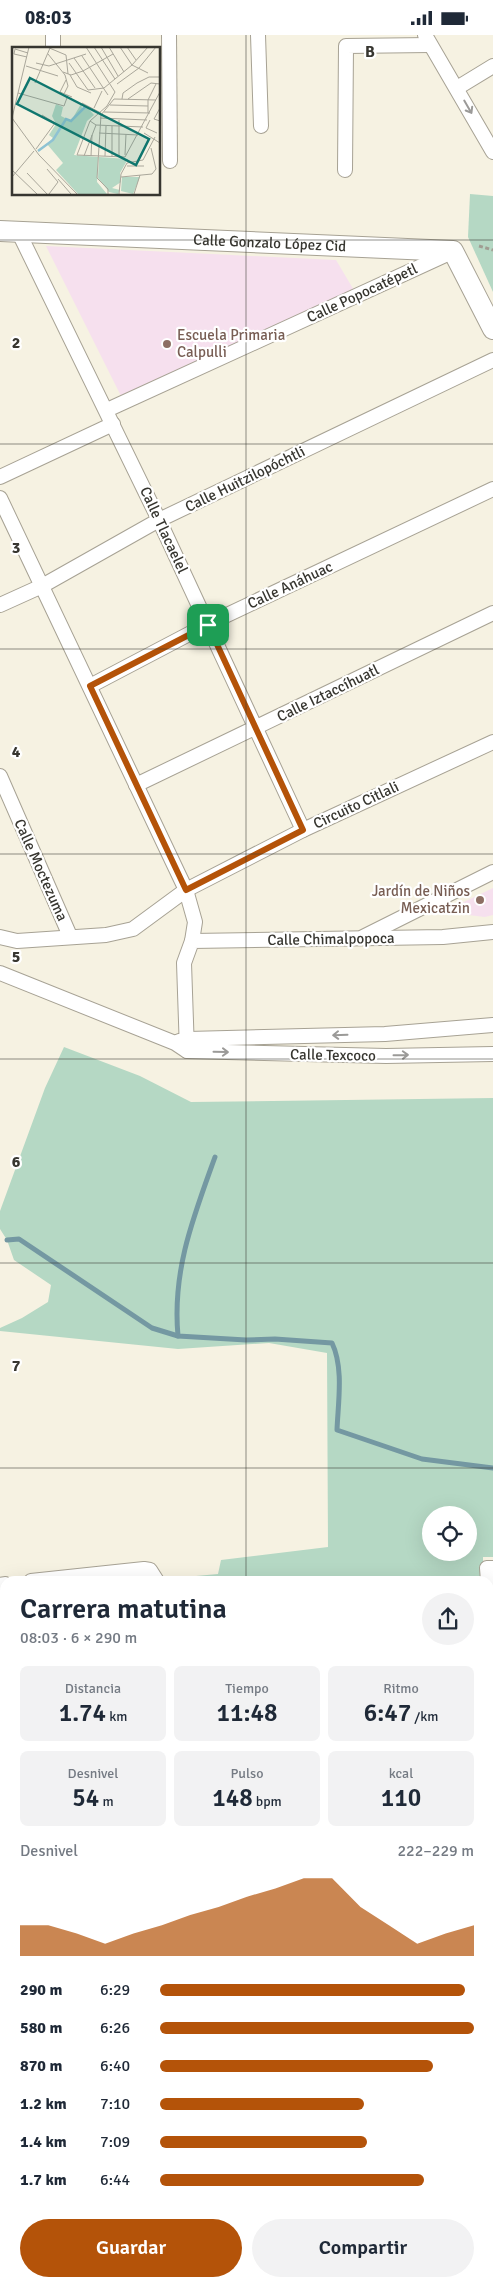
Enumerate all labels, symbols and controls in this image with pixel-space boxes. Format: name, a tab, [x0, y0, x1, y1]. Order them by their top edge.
text: 08:03	[25, 6, 72, 30]
text: B	[365, 42, 375, 62]
inset map	[12, 47, 160, 195]
one-way arrow	[463, 99, 473, 113]
street label: Calle Gonzalo López Cid	[193, 231, 347, 255]
street label: Calle Popocatépetl	[304, 260, 420, 326]
place label: Escuela Primaria Calpulli	[177, 326, 285, 361]
text: 2	[12, 333, 20, 353]
marker: Escuela Primaria Calpulli	[161, 338, 173, 350]
street label: Calle Huitzilopóchtli	[182, 442, 308, 516]
street label: Calle Tlacaelel	[136, 484, 192, 576]
text: 3	[12, 538, 20, 558]
street label: Calle Anáhuac	[245, 557, 335, 613]
pin	[187, 604, 229, 646]
icon: arrive	[194, 611, 222, 639]
street label: Calle Iztaccíhuatl	[274, 660, 382, 726]
text: 4	[12, 742, 21, 762]
street label: Circuito Citlali	[310, 777, 402, 833]
street label: Calle Moctezuma	[10, 816, 72, 924]
place label: Jardín de Niños Mexicatzin	[372, 882, 470, 917]
marker: Jardín de Niños Mexicatzin	[474, 894, 486, 906]
street label: Calle Chimalpopoca	[267, 929, 395, 949]
text: 5	[12, 947, 20, 967]
one-way arrow	[332, 1030, 348, 1040]
street label: Calle Texcoco	[290, 1045, 376, 1065]
one-way arrow	[212, 1047, 229, 1057]
one-way arrow	[393, 1051, 409, 1060]
text: 6	[12, 1152, 21, 1172]
text: 7	[12, 1356, 21, 1376]
map controls	[422, 1506, 477, 1561]
button: locate	[422, 1506, 477, 1561]
text: Carrera matutina	[20, 1592, 227, 1626]
button: share	[422, 1593, 474, 1645]
text: 08:03 · 6 × 290 m	[20, 1628, 137, 1648]
text: Distancia	[65, 1680, 121, 1697]
text: Tiempo	[225, 1680, 269, 1697]
text: Ritmo	[383, 1680, 419, 1697]
text: 1.74	[59, 1697, 106, 1728]
text: 11:48	[216, 1697, 278, 1728]
text: 6:47	[364, 1697, 411, 1728]
text: km	[106, 1708, 127, 1725]
text: /km	[411, 1708, 438, 1725]
text: Desnivel	[68, 1765, 118, 1782]
text: Pulso	[231, 1765, 263, 1782]
text: kcal	[389, 1765, 413, 1782]
text: 54	[72, 1782, 99, 1813]
text: 148	[212, 1782, 253, 1813]
text: 110	[381, 1782, 421, 1813]
text: m	[99, 1793, 114, 1810]
text: bpm	[253, 1793, 282, 1810]
text: Desnivel	[20, 1841, 78, 1861]
text: 222–229 m	[397, 1841, 474, 1861]
text: 290 m	[20, 1980, 62, 2000]
text: 6:29	[100, 1980, 130, 2000]
text: 580 m	[20, 2018, 62, 2038]
text: 6:26	[100, 2018, 130, 2038]
text: 870 m	[20, 2056, 62, 2076]
text: 6:40	[100, 2056, 130, 2076]
text: 1.2 km	[20, 2094, 67, 2114]
text: 7:10	[100, 2094, 130, 2114]
text: 1.4 km	[20, 2132, 67, 2152]
text: 7:09	[100, 2132, 130, 2152]
text: 1.7 km	[20, 2170, 67, 2190]
text: 6:44	[100, 2170, 130, 2190]
button: Guardar	[20, 2219, 242, 2277]
button: Compartir	[252, 2219, 474, 2277]

